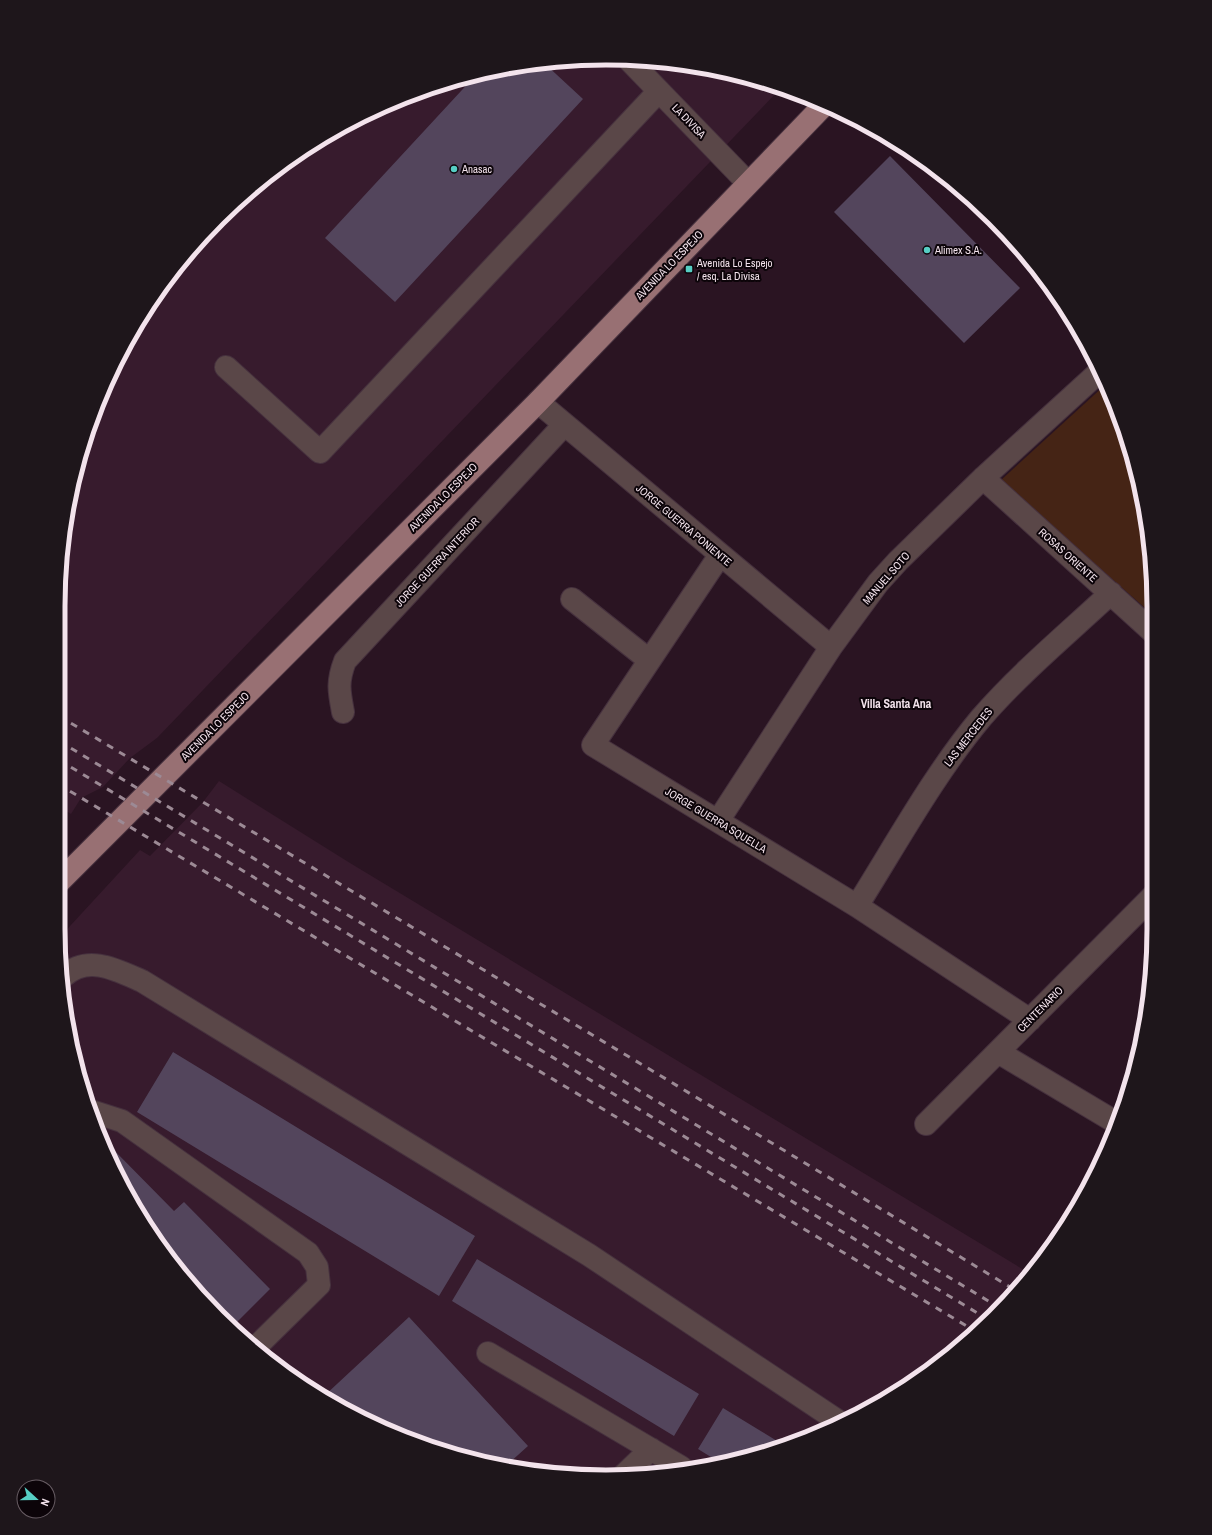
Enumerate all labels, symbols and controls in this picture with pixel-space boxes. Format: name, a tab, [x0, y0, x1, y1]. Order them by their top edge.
street label: LA DIVISA	[669, 101, 710, 142]
place label: Anasac	[461, 162, 493, 176]
marker: Anasac	[449, 164, 459, 174]
street label: AVENIDA LO ESPEJO	[632, 227, 706, 303]
place label: Alimex S.A.	[934, 243, 982, 257]
marker: Alimex S.A.	[922, 245, 932, 255]
place label: Avenida Lo Espejo / esq. La Divisa	[696, 256, 773, 283]
marker: Avenida Lo Espejo / esq. La Divisa	[684, 264, 694, 274]
street label: AVENIDA LO ESPEJO	[405, 460, 480, 535]
street label: JORGE GUERRA PONIENTE	[633, 481, 735, 569]
street label: JORGE GUERRA INTERIOR	[392, 514, 482, 610]
street label: ROSAS ORIENTE	[1036, 525, 1100, 585]
street label: MANUEL SOTO	[859, 549, 913, 607]
street label: AVENIDA LO ESPEJO	[177, 689, 252, 764]
district label: Villa Santa Ana	[861, 696, 932, 712]
street label: LAS MERCEDES	[941, 705, 995, 769]
street label: JORGE GUERRA SQUELLA	[663, 784, 770, 856]
street label: CENTENARIO	[1014, 983, 1066, 1035]
north arrow	[16, 1479, 56, 1519]
text: N	[38, 1497, 53, 1508]

